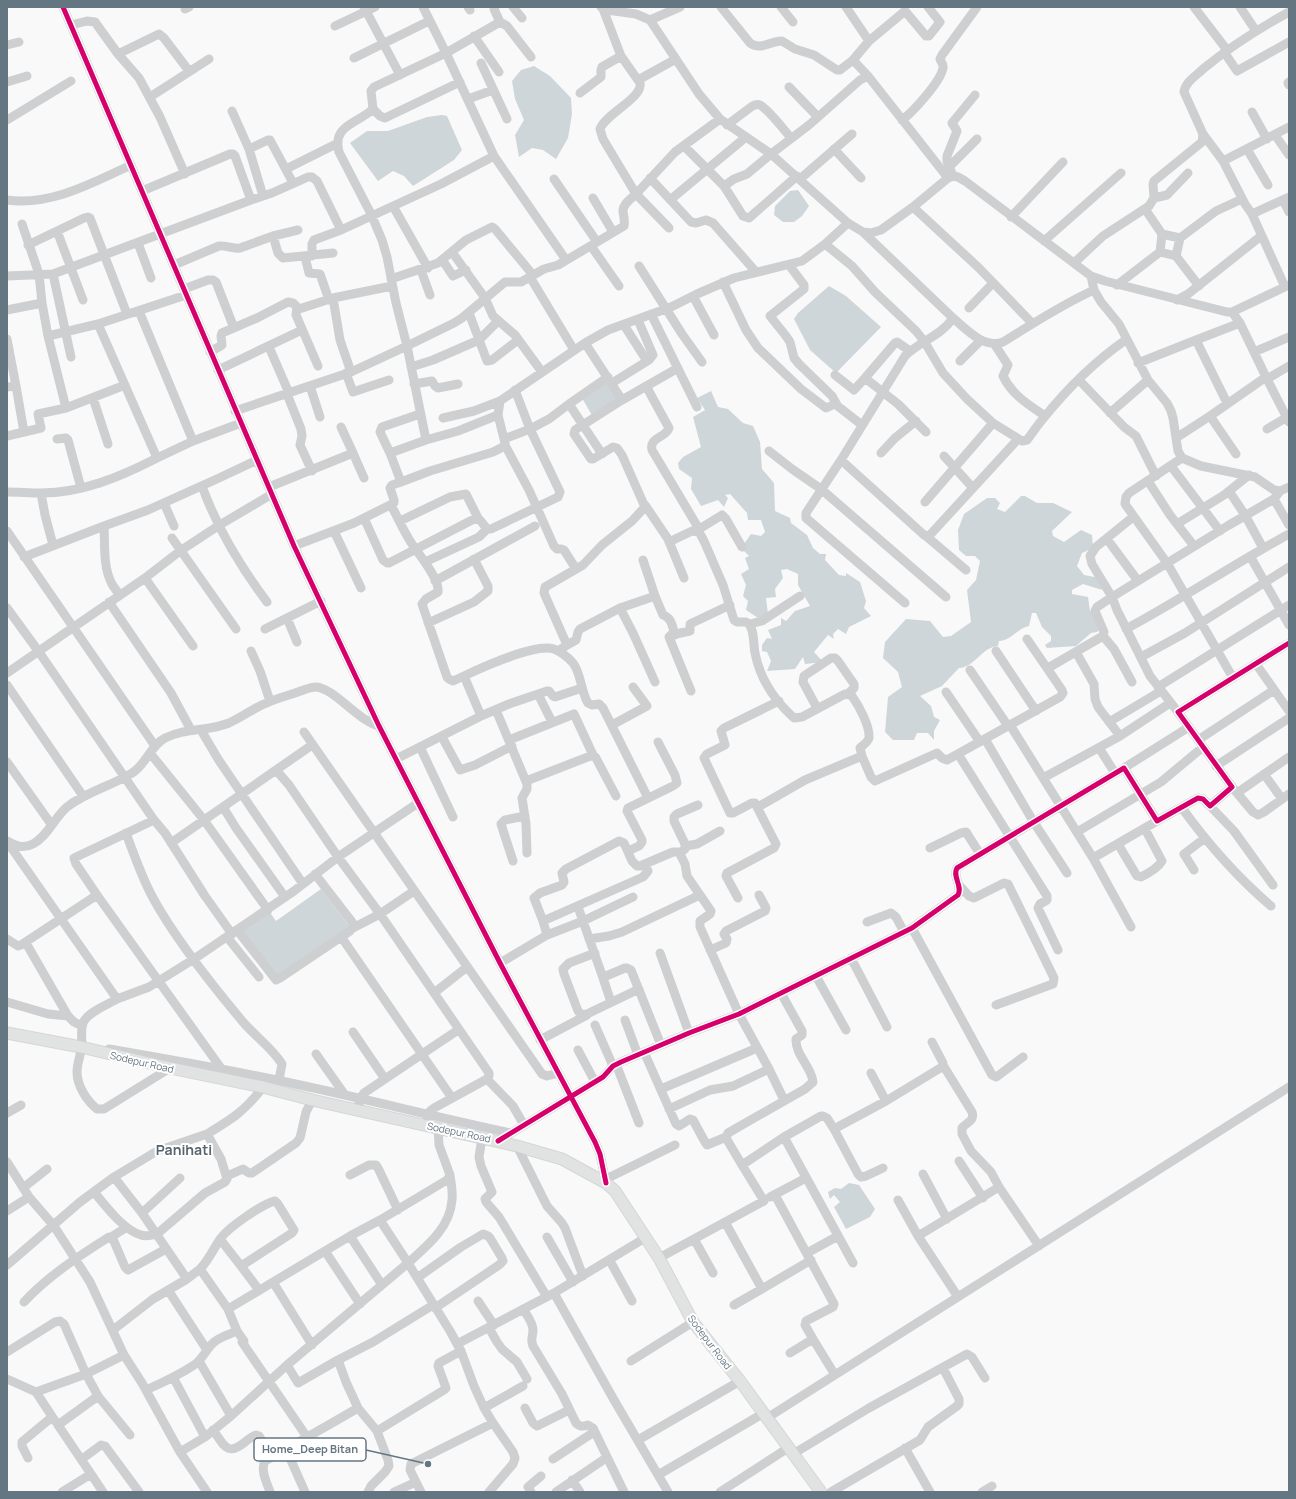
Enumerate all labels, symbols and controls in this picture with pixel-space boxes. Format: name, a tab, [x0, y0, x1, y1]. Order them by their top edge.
street label: Sodepur Road	[109, 1048, 175, 1076]
street label: Sodepur Road	[426, 1118, 492, 1146]
district label: Panihati	[156, 1140, 212, 1159]
street label: Sodepur Road	[685, 1312, 735, 1372]
callout: Home_Deep Bitan	[254, 1438, 366, 1461]
text: Home_Deep Bitan	[262, 1441, 358, 1456]

